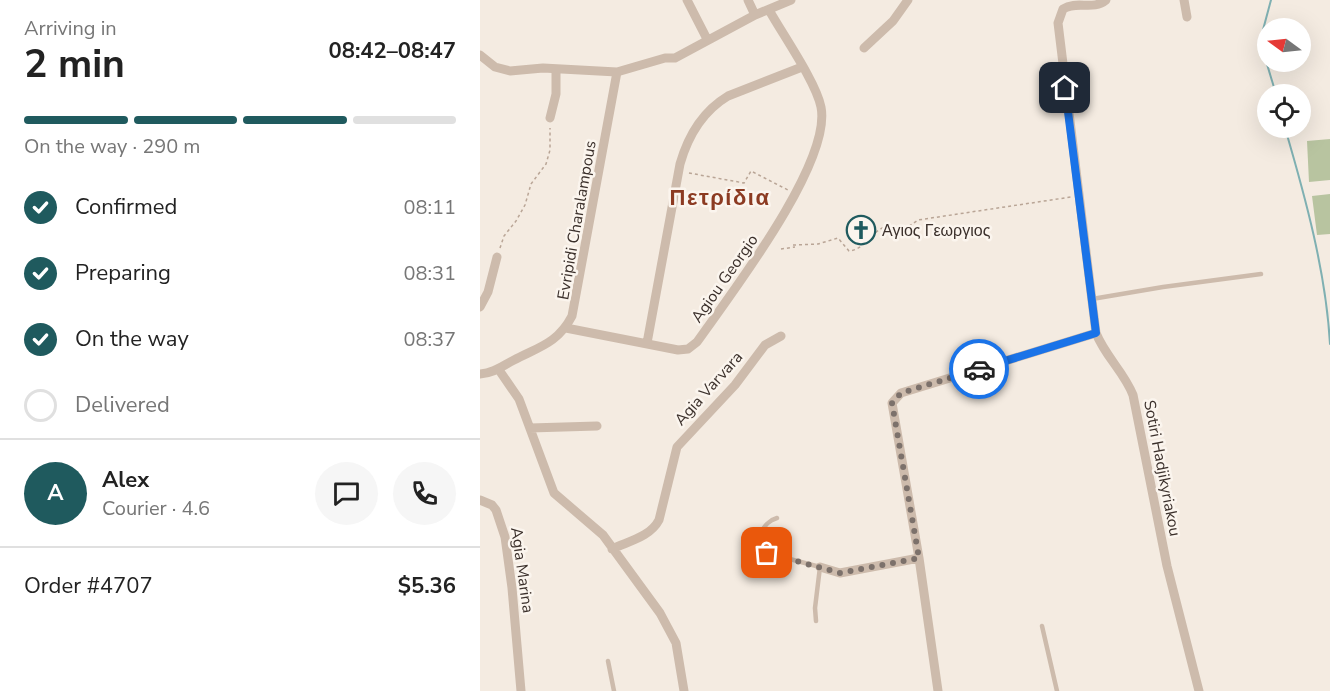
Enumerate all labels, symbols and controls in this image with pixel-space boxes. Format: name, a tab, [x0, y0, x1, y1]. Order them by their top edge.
text: Arriving in	[24, 15, 117, 42]
north arrow	[1257, 18, 1311, 72]
map controls	[1257, 18, 1311, 138]
text: 08:42–08:47	[328, 36, 456, 66]
text: 2 min	[24, 38, 125, 91]
pin	[1039, 62, 1090, 113]
icon: home	[1048, 71, 1081, 104]
button: locate	[1257, 84, 1311, 138]
text: On the way · 290 m	[24, 133, 200, 160]
street label: Evripidi Charalampous	[552, 139, 602, 302]
district label: Πετρίδια	[670, 183, 770, 213]
icon: check	[24, 191, 57, 224]
text: Confirmed	[75, 192, 177, 222]
text: 08:11	[403, 194, 456, 221]
church icon: Αγιος Γεωργιος	[845, 214, 877, 246]
place label: Αγιος Γεωργιος	[882, 220, 991, 242]
street label: Agiou Georgio	[686, 230, 764, 327]
icon: check	[24, 257, 57, 290]
text: Preparing	[75, 258, 171, 288]
text: 08:31	[403, 260, 456, 287]
icon: check	[24, 323, 57, 356]
text: On the way	[75, 324, 189, 354]
text: 08:37	[403, 326, 456, 353]
courier	[949, 339, 1009, 399]
street label: Agia Varvara	[670, 347, 748, 430]
icon: car	[963, 353, 996, 386]
text: Delivered	[75, 390, 170, 420]
street label: Sotiri Hadjikyriakou	[1138, 398, 1186, 538]
button: chat	[315, 462, 378, 525]
button: phone	[393, 462, 456, 525]
text: Alex	[102, 465, 149, 495]
text: A	[47, 478, 64, 508]
text: Courier · 4.6	[102, 495, 210, 522]
street label: Agia Marina	[505, 526, 539, 614]
pin	[741, 527, 792, 578]
icon: bag	[750, 536, 783, 569]
text: Order #4707	[24, 571, 153, 601]
text: $5.36	[398, 571, 456, 601]

